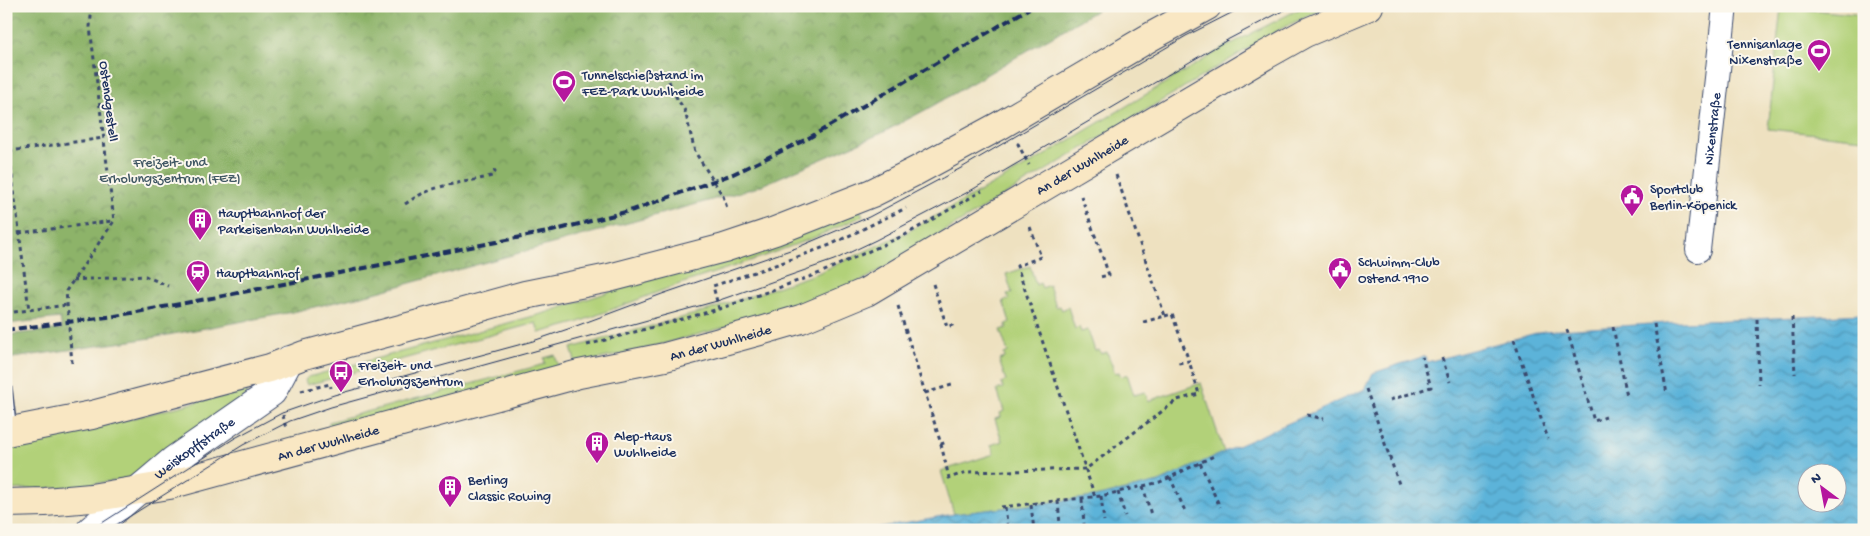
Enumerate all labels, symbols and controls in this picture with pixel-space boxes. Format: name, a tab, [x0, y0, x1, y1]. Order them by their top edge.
place label: Tennisanlage Nixenstraße	[1726, 37, 1803, 70]
sports icon: Tennisanlage Nixenstraße	[1806, 38, 1832, 72]
street label: Ostendgestell	[94, 60, 121, 142]
place label: Tunnelschießstand im FEZ-Park Wuhlheide	[581, 68, 704, 101]
sports icon: Tunnelschießstand im FEZ-Park Wuhlheide	[551, 69, 577, 103]
street label: Nixenstraße	[1701, 91, 1726, 166]
street label: An der Wuhlheide	[1034, 132, 1133, 200]
park label: Freizeit- und Erholungszentrum (FEZ)	[99, 155, 241, 188]
place label: Sportclub Berlin-Köpenick	[1649, 182, 1738, 215]
public building icon: Sportclub Berlin-Köpenick	[1619, 183, 1645, 217]
place label: Hauptbahnhof der Parkeisenbahn Wuhlheide	[217, 206, 370, 239]
building icon: Hauptbahnhof der Parkeisenbahn Wuhlheide	[187, 207, 213, 241]
place label: Schwimm-Club Ostend 1910	[1358, 255, 1440, 288]
public building icon: Schwimm-Club Ostend 1910	[1327, 256, 1353, 290]
station icon: Hauptbahnhof	[185, 259, 211, 293]
place label: Hauptbahnhof	[216, 266, 301, 283]
street label: An der Wuhlheide	[668, 322, 774, 366]
place label: Freizeit- und Erholungszentrum	[357, 358, 463, 391]
bus stop icon: Freizeit- und Erholungszentrum	[328, 359, 354, 393]
street label: Weiskopffstraße	[151, 414, 239, 484]
street label: An der Wuhlheide	[276, 422, 382, 466]
place label: Alep-Haus Wuhlheide	[614, 429, 677, 462]
building icon: Alep-Haus Wuhlheide	[584, 430, 610, 464]
north arrow	[1798, 464, 1848, 514]
text: N	[1808, 469, 1825, 489]
place label: Berling Classic Rowing	[467, 473, 551, 506]
building icon: Berling Classic Rowing	[437, 474, 463, 508]

